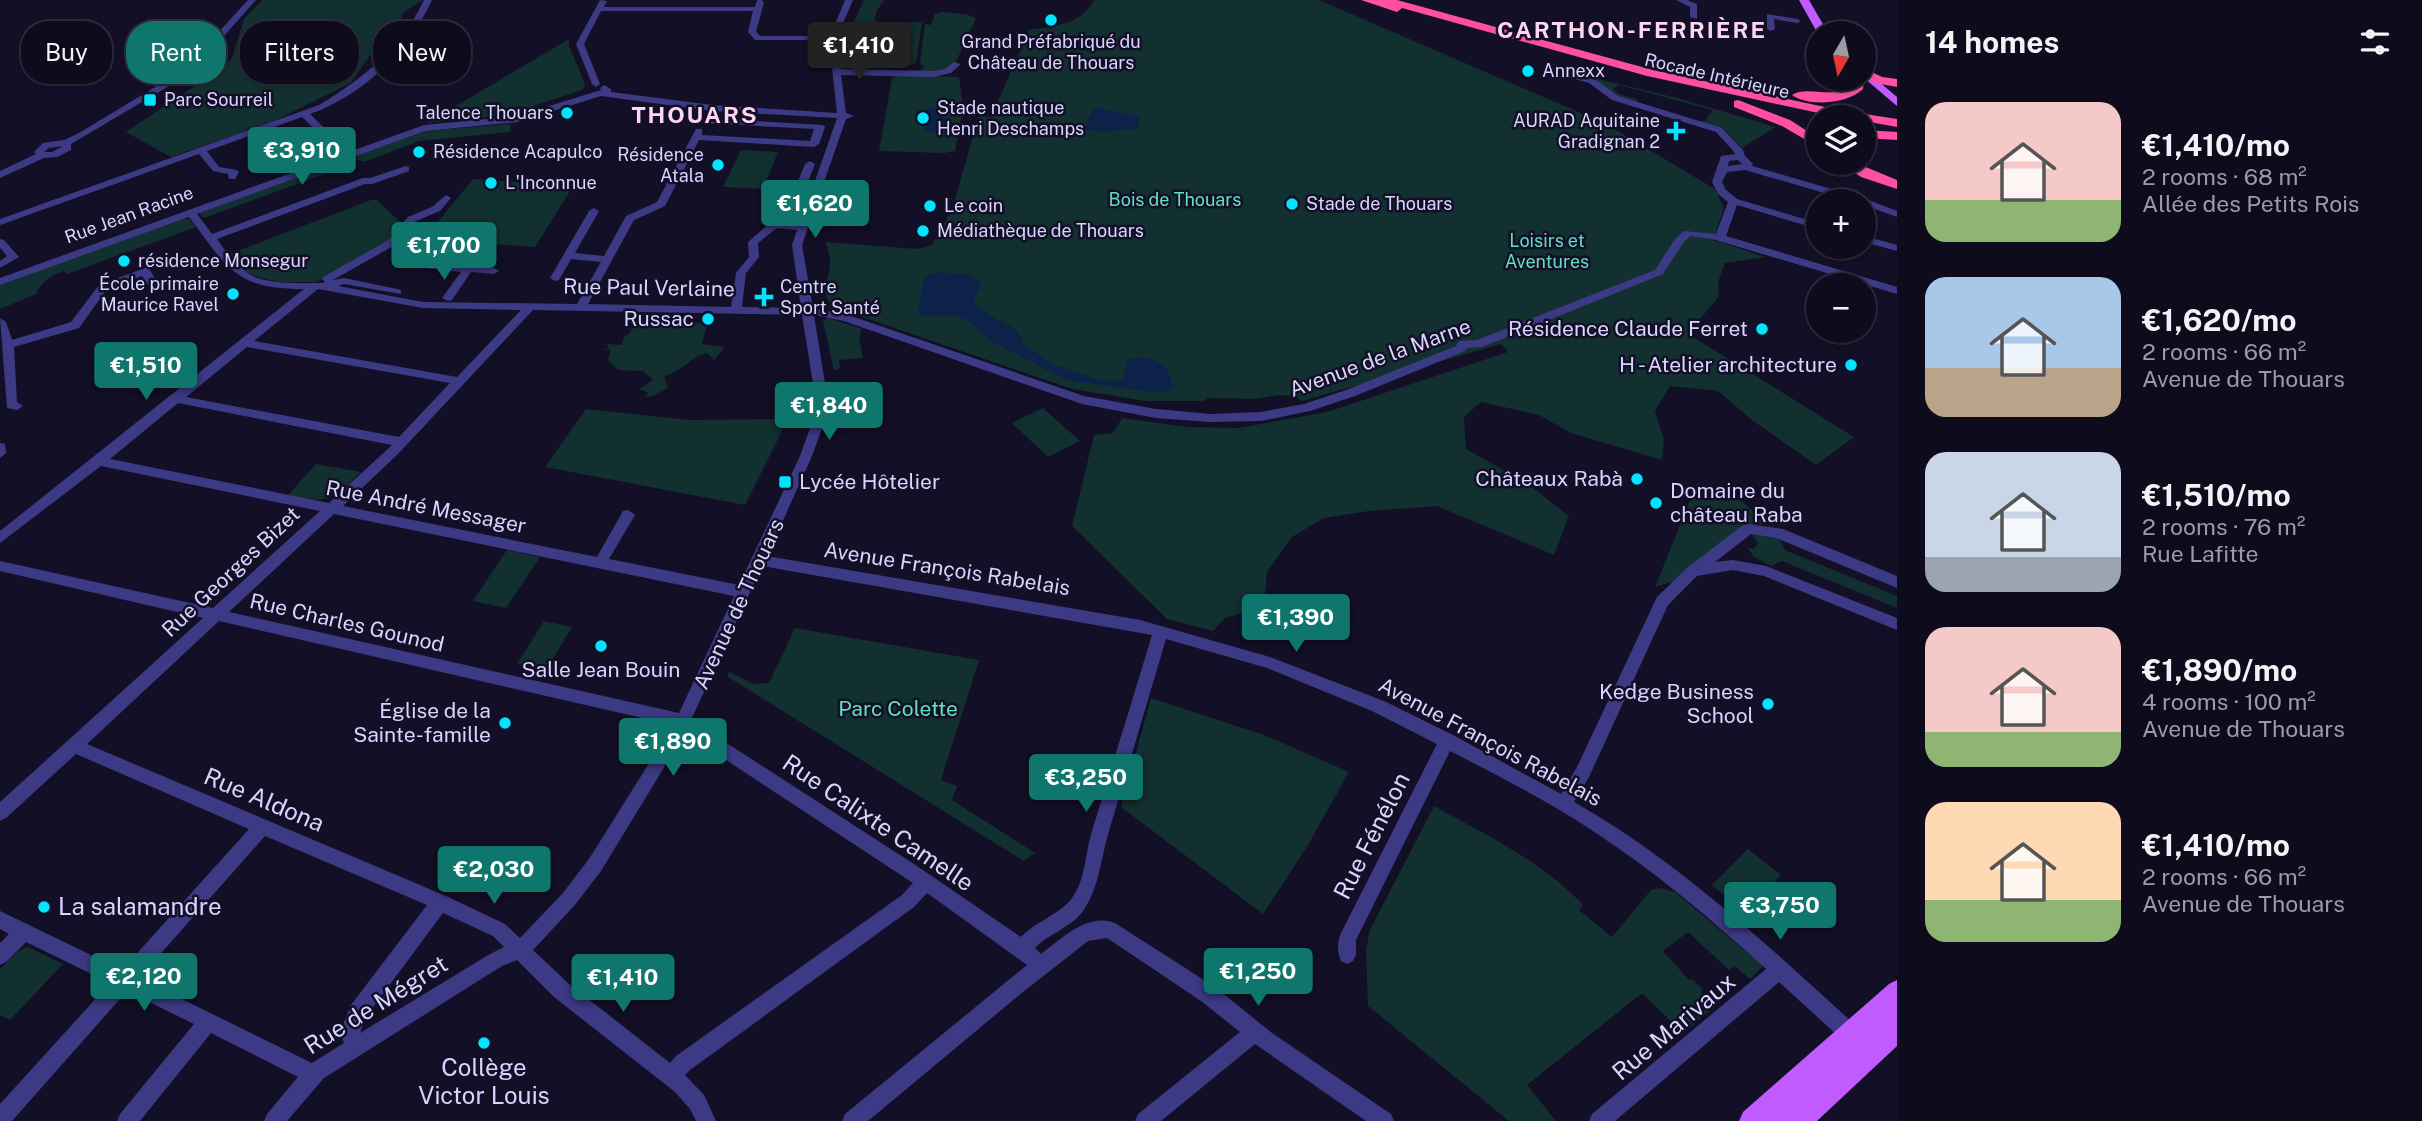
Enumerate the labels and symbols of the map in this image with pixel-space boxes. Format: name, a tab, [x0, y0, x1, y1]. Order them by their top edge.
marker: Grand Préfabriqué du Château de Thouars	[1043, 12, 1059, 28]
district label: CARTHON-FERRIÈRE	[1497, 16, 1767, 43]
north arrow	[1806, 21, 1876, 91]
pin: €1,410	[802, 22, 916, 82]
place label: Grand Préfabriqué du Château de Thouars	[961, 31, 1141, 73]
street label: Rocade Intérieure	[1643, 49, 1792, 102]
place label: Annexx	[1542, 60, 1605, 81]
marker: Annexx	[1520, 63, 1536, 79]
place label: Parc Sourreil	[164, 89, 273, 110]
marker: Parc Sourreil	[142, 92, 158, 108]
place label: Stade nautique Henri Deschamps	[937, 97, 1084, 139]
district label: THOUARS	[631, 101, 759, 128]
place label: Talence Thouars	[416, 102, 553, 123]
marker: Talence Thouars	[559, 105, 575, 121]
marker: Stade nautique Henri Deschamps	[915, 110, 931, 126]
place label: AURAD Aquitaine Gradignan 2	[1513, 110, 1660, 152]
marker: AURAD Aquitaine Gradignan 2	[1666, 121, 1686, 141]
pin: €3,910	[245, 128, 359, 187]
place label: Résidence Acapulco	[433, 141, 602, 162]
marker: Résidence Acapulco	[411, 144, 427, 160]
place label: Résidence Atala	[617, 144, 704, 186]
marker: Résidence Atala	[710, 157, 726, 173]
place label: L'Inconnue	[505, 172, 597, 193]
marker: L'Inconnue	[483, 175, 499, 191]
pin: €1,620	[758, 180, 872, 240]
street label: Rue Jean Racine	[62, 181, 196, 248]
park label: Bois de Thouars	[1109, 189, 1241, 210]
place label: Stade de Thouars	[1306, 193, 1452, 214]
place label: Le coin	[944, 195, 1003, 216]
marker: Stade de Thouars	[1284, 196, 1300, 212]
marker: Le coin	[922, 198, 938, 214]
place label: Médiathèque de Thouars	[937, 220, 1144, 241]
pin: €1,700	[387, 222, 501, 282]
marker: Médiathèque de Thouars	[915, 223, 931, 239]
park label: Loisirs et Aventures	[1505, 230, 1589, 272]
place label: résidence Monsegur	[138, 250, 308, 271]
marker: résidence Monsegur	[116, 253, 132, 269]
place label: École primaire Maurice Ravel	[99, 272, 219, 315]
street label: Rue Paul Verlaine	[563, 274, 735, 301]
place label: Centre Sport Santé	[780, 276, 880, 318]
marker: École primaire Maurice Ravel	[225, 286, 241, 302]
marker: Centre Sport Santé	[754, 287, 774, 307]
place label: Russac	[623, 306, 694, 331]
marker: Russac	[700, 311, 716, 327]
street label: Avenue de la Marne	[1286, 313, 1474, 402]
place label: Résidence Claude Ferret	[1508, 316, 1748, 341]
marker: Résidence Claude Ferret	[1754, 321, 1770, 337]
pin: €1,510	[89, 342, 203, 402]
place label: H - Atelier architecture	[1619, 352, 1837, 377]
marker: H - Atelier architecture	[1843, 357, 1859, 373]
pin: €1,840	[772, 382, 886, 442]
place label: Châteaux Rabà	[1475, 466, 1623, 491]
place label: Lycée Hôtelier	[799, 469, 940, 494]
marker: Châteaux Rabà	[1629, 471, 1645, 487]
marker: Lycée Hôtelier	[777, 474, 793, 490]
street label: Rue André Messager	[324, 475, 528, 538]
place label: Domaine du château Raba	[1670, 478, 1803, 527]
marker: Domaine du château Raba	[1648, 495, 1664, 511]
street label: Rue Georges Bizet	[157, 501, 305, 642]
street label: Avenue de Thouars	[688, 515, 789, 693]
street label: Avenue François Rabelais	[822, 537, 1072, 600]
street label: Rue Charles Gounod	[247, 588, 447, 657]
pin: €1,390	[1239, 594, 1353, 654]
marker: Salle Jean Bouin	[593, 638, 609, 654]
place label: Salle Jean Bouin	[522, 657, 680, 682]
street label: Avenue François Rabelais	[1374, 672, 1606, 811]
place label: Kedge Business School	[1599, 679, 1754, 728]
park label: Parc Colette	[838, 696, 958, 721]
marker: Kedge Business School	[1760, 696, 1776, 712]
place label: Église de la Sainte-famille	[353, 698, 491, 747]
marker: Église de la Sainte-famille	[497, 715, 513, 731]
pin: €1,890	[616, 718, 730, 778]
street label: Rue Calixte Camelle	[778, 748, 979, 897]
pin: €3,250	[1029, 754, 1143, 814]
street label: Rue Aldona	[200, 761, 329, 837]
street label: Rue Fénélon	[1327, 768, 1415, 903]
pin: €2,030	[437, 846, 551, 906]
pin: €3,750	[1723, 883, 1837, 942]
place label: La salamandre	[58, 892, 222, 920]
marker: La salamandre	[36, 899, 52, 915]
pin: €1,250	[1201, 948, 1315, 1008]
street label: Rue de Mégret	[299, 949, 452, 1059]
pin: €2,120	[87, 954, 201, 1013]
pin: €1,410	[566, 954, 680, 1014]
street label: Rue Marivaux	[1606, 967, 1740, 1086]
marker: Collège Victor Louis	[476, 1035, 492, 1051]
place label: Collège Victor Louis	[418, 1053, 550, 1109]

